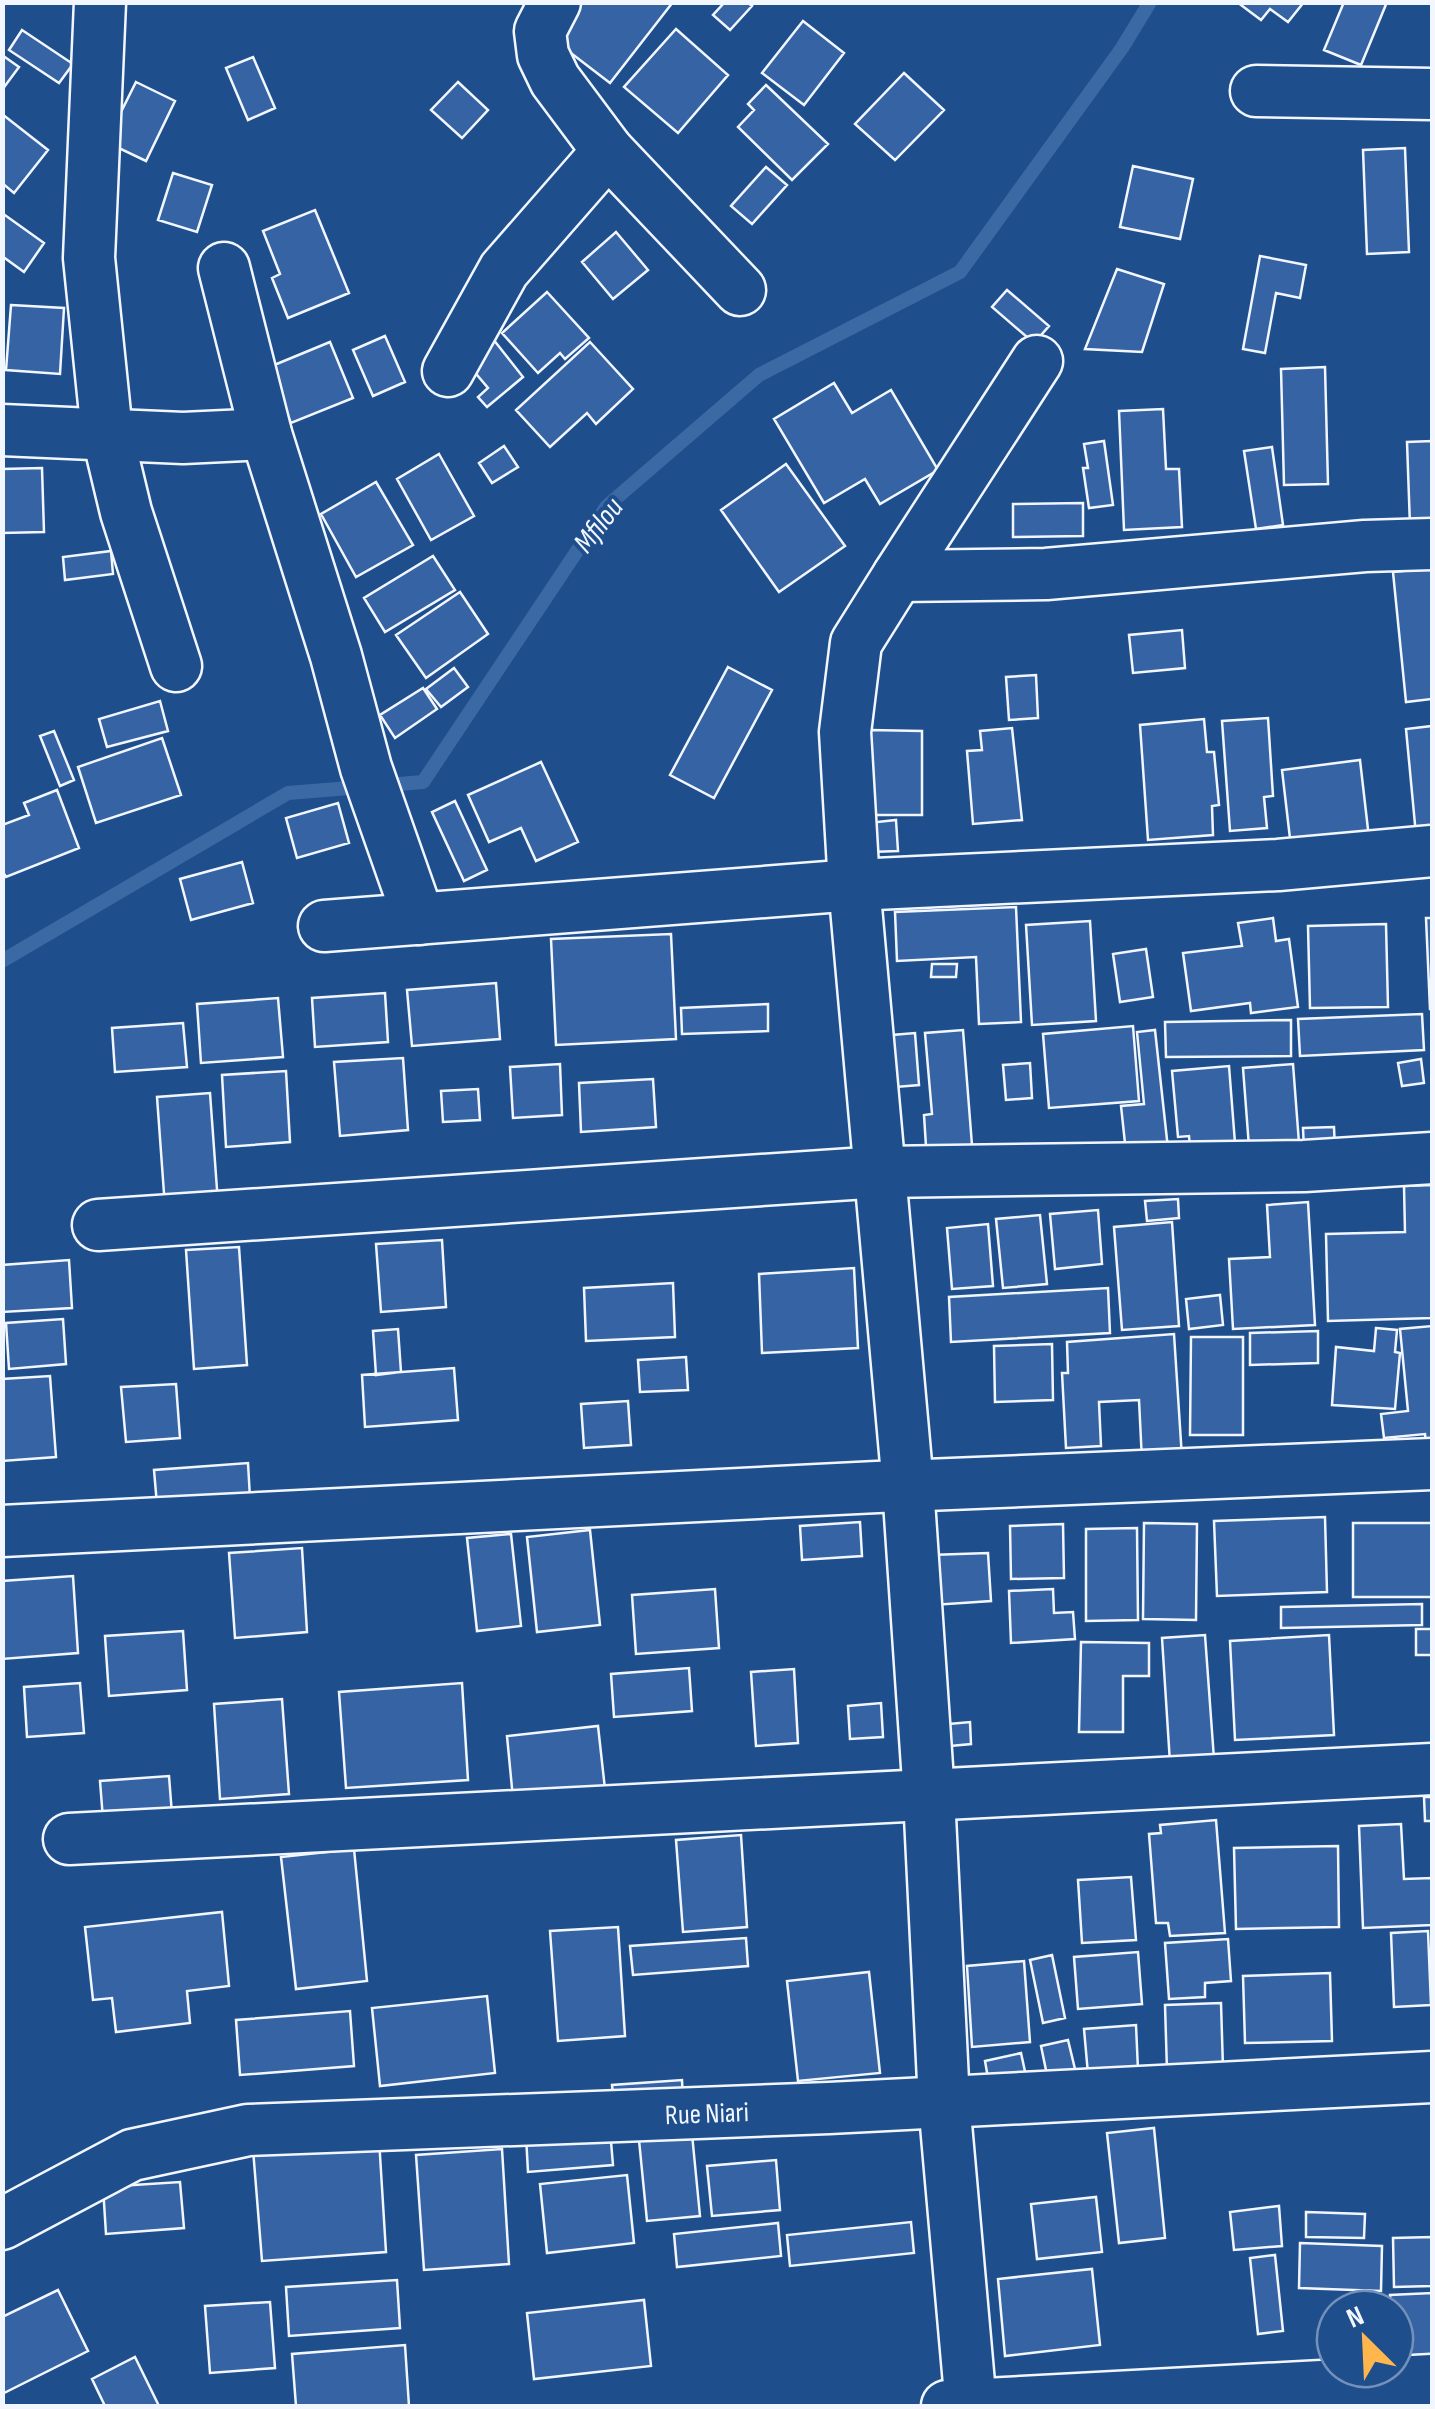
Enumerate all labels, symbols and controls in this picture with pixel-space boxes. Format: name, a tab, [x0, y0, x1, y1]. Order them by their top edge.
water label: Mfilou	[566, 490, 632, 560]
street label: Rue Niari	[664, 2096, 749, 2132]
north arrow	[1315, 2289, 1415, 2389]
text: N	[1342, 2299, 1369, 2336]

